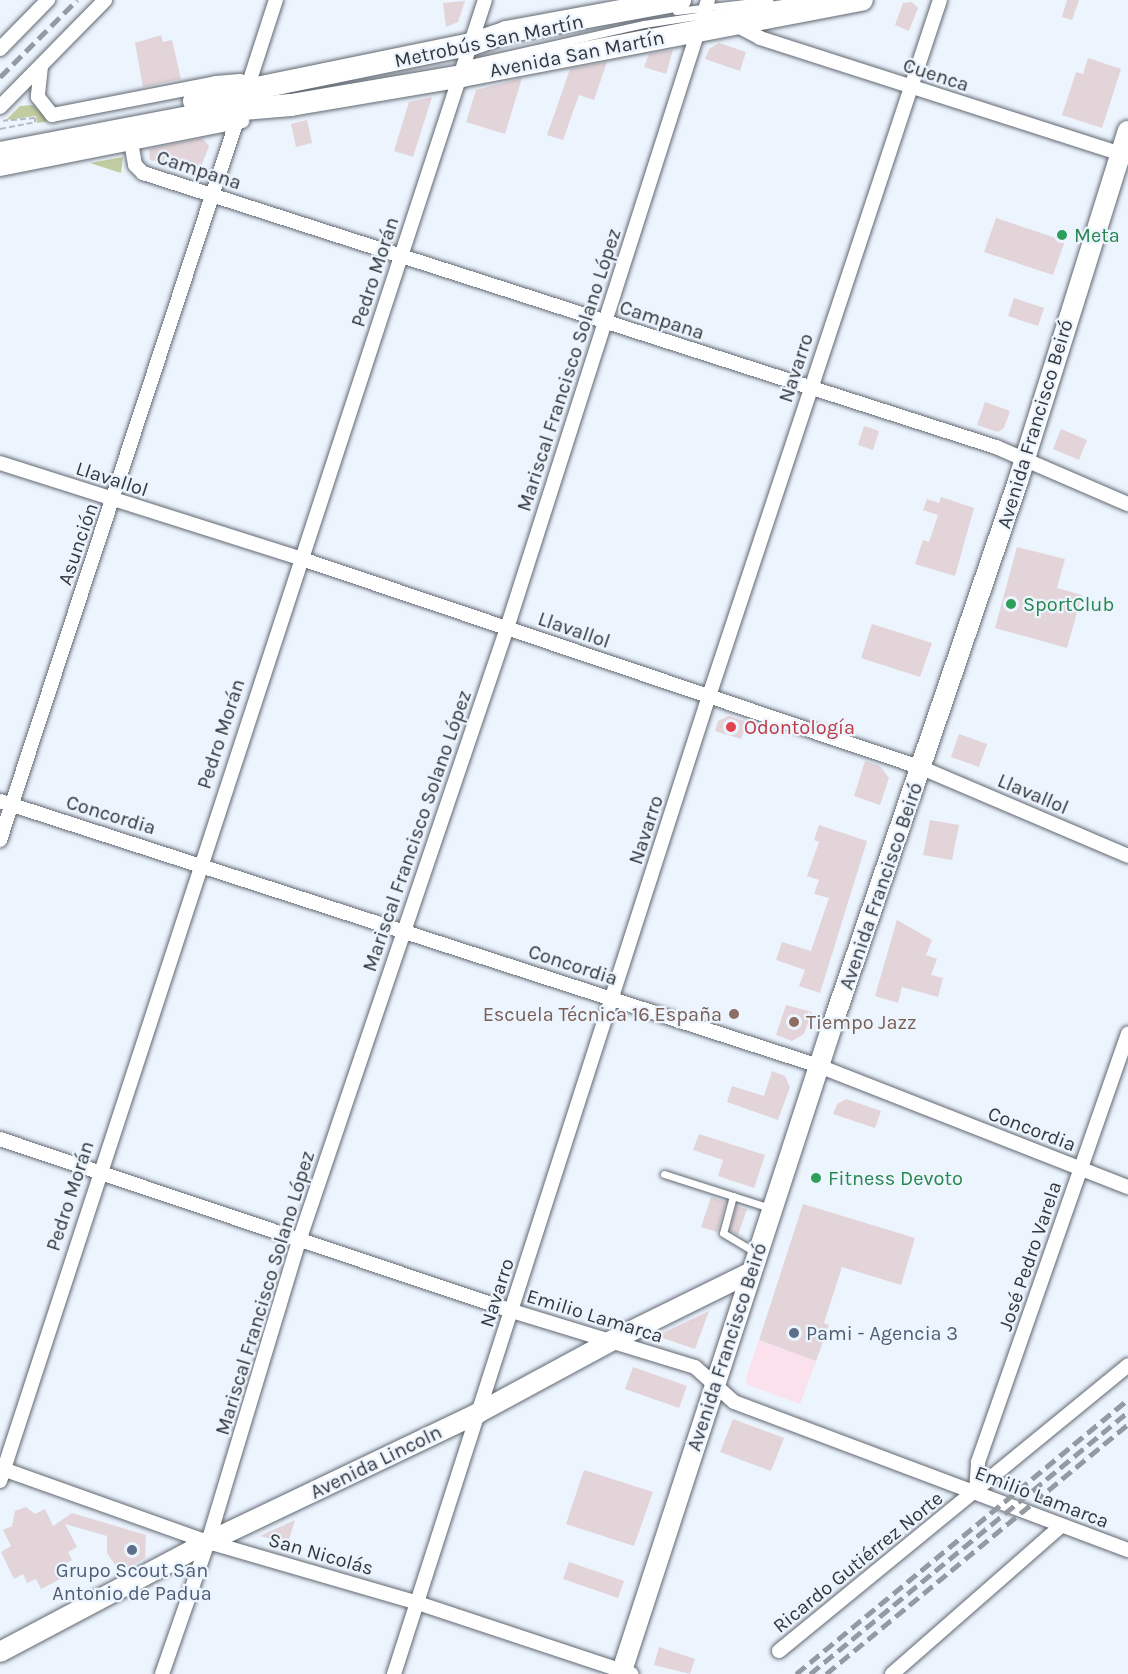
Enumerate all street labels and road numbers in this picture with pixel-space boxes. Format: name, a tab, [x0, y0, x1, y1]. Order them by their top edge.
street label: Metrobús San Martín	[392, 9, 586, 73]
street label: Avenida San Martín	[488, 25, 666, 83]
street label: Cuenca	[900, 53, 972, 97]
street label: Campana	[154, 145, 244, 195]
street label: Pedro Morán	[346, 214, 404, 330]
street label: Mariscal Francisco Solano López	[512, 226, 626, 514]
street label: Campana	[617, 295, 707, 345]
street label: Avenida Francisco Beiró	[992, 317, 1078, 531]
street label: Navarro	[774, 330, 818, 406]
street label: Llavallol	[73, 456, 151, 502]
street label: Asunción	[53, 500, 103, 588]
street label: Llavallol	[535, 606, 613, 654]
street label: Pedro Morán	[192, 676, 250, 792]
street label: Mariscal Francisco Solano López	[357, 687, 477, 975]
street label: Llavallol	[994, 768, 1072, 820]
street label: Avenida Francisco Beiró	[834, 779, 928, 993]
street label: Concordia	[63, 790, 159, 840]
street label: Navarro	[624, 792, 668, 868]
street label: Concordia	[525, 939, 621, 991]
street label: Concordia	[984, 1101, 1080, 1157]
street label: Pedro Morán	[41, 1138, 99, 1254]
street label: Mariscal Francisco Solano López	[210, 1148, 320, 1438]
street label: José Pedro Varela	[993, 1178, 1067, 1334]
street label: Avenida Francisco Beiró	[682, 1240, 772, 1454]
street label: Navarro	[475, 1255, 519, 1331]
street label: Emilio Lamarca	[524, 1284, 666, 1348]
street label: Avenida Lincoln	[306, 1420, 446, 1504]
street label: Emilio Lamarca	[972, 1460, 1112, 1534]
street label: Ricardo Gutiérrez Norte	[768, 1486, 948, 1638]
street label: San Nicolás	[266, 1528, 376, 1580]

